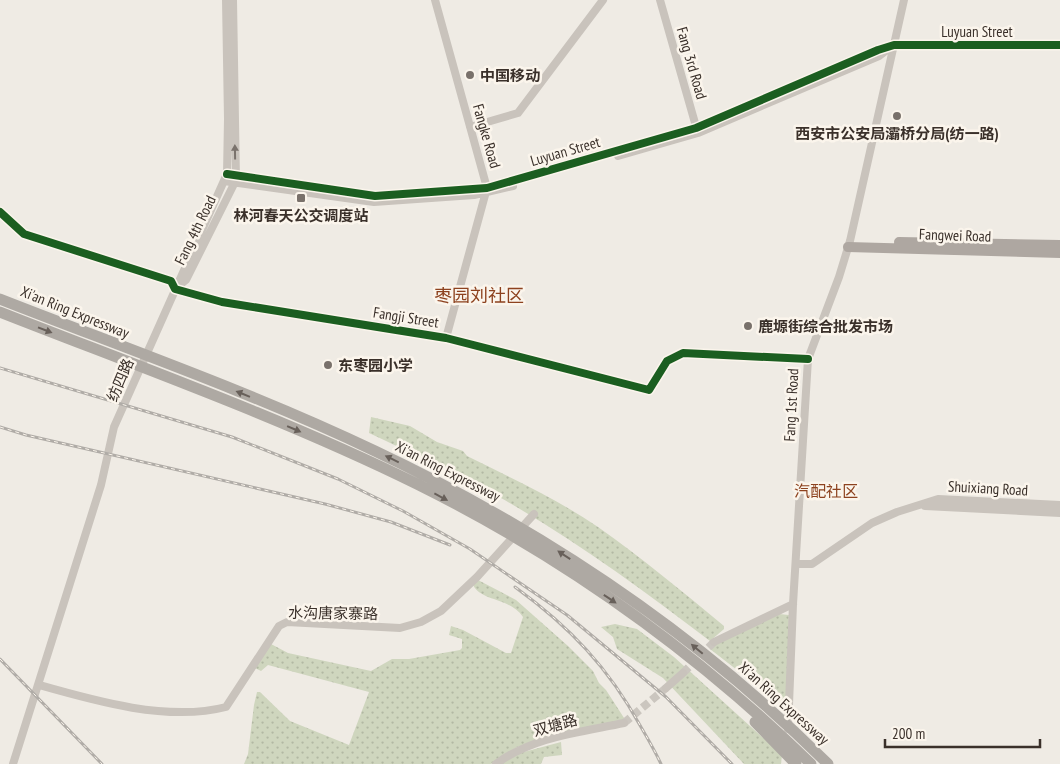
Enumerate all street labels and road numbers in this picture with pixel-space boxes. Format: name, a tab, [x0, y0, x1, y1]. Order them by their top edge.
street label: Luyuan Street	[941, 22, 1013, 41]
street label: Fang 3rd Road	[673, 25, 711, 101]
street label: Fangke Road	[469, 102, 505, 170]
street label: Luyuan Street	[528, 132, 602, 170]
street label: Fang 4th Road	[170, 192, 220, 268]
street label: Fangwei Road	[919, 224, 991, 246]
street label: Xi'an Ring Expressway	[18, 282, 132, 343]
street label: Fangji Street	[372, 302, 440, 332]
street label: 纺四路	[102, 356, 138, 404]
street label: Fang 1st Road	[780, 368, 802, 442]
street label: Xi'an Ring Expressway	[392, 436, 504, 506]
street label: Shuixiang Road	[948, 476, 1028, 500]
street label: 水沟唐家寨路	[288, 603, 378, 623]
street label: Xi'an Ring Expressway	[735, 657, 833, 749]
street label: 双塘路	[531, 710, 579, 740]

